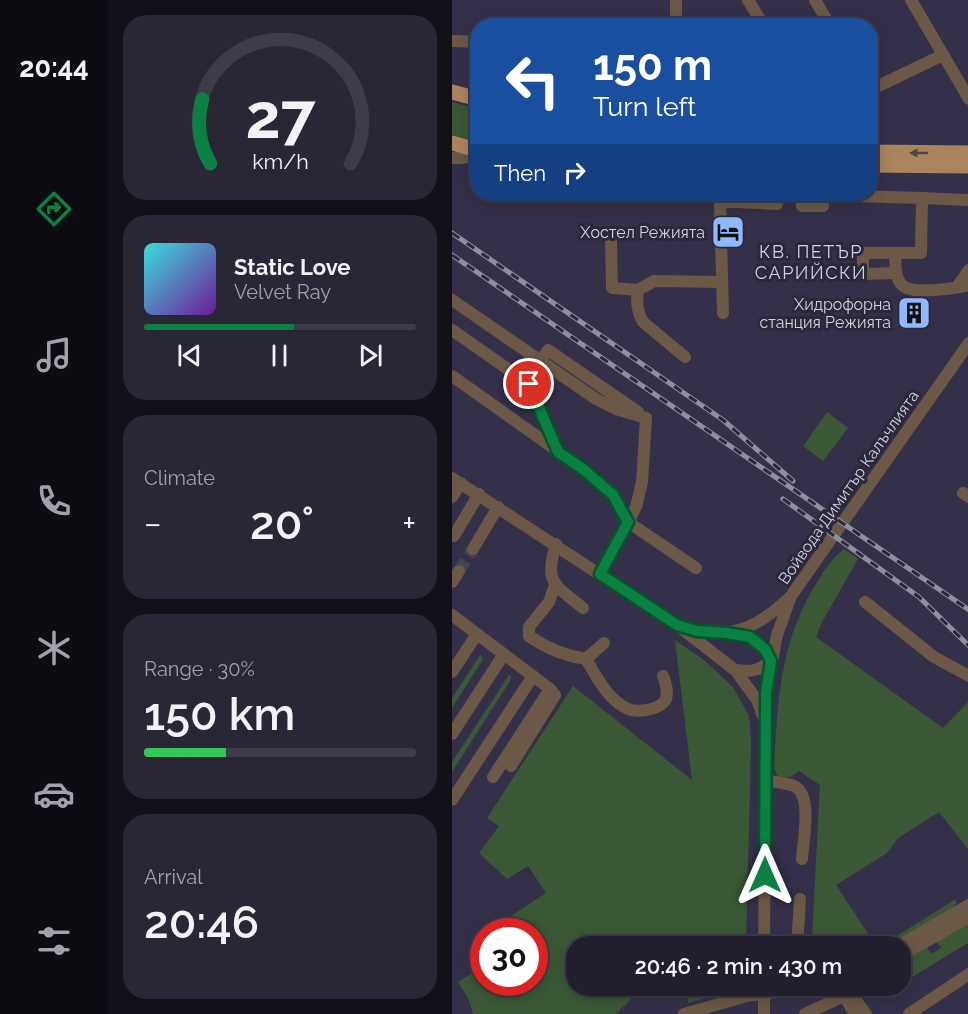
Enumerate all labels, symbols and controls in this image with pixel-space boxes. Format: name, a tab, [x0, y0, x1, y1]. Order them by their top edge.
text: 150 m	[593, 41, 712, 90]
icon: left	[494, 42, 572, 120]
text: 20:44	[19, 52, 89, 83]
text: 27	[245, 80, 316, 154]
text: Turn left	[593, 91, 696, 122]
one-way arrow	[910, 148, 929, 158]
text: km/h	[252, 150, 308, 175]
icon: right	[558, 156, 591, 189]
text: Then	[494, 160, 546, 186]
icon: directions	[33, 188, 75, 230]
hotel icon: Хостел Режията	[710, 214, 746, 250]
place label: Хостел Режията	[580, 223, 705, 242]
district label: КВ. ПЕТЪР САРИЙСКИ	[755, 241, 867, 283]
text: Static Love	[234, 254, 351, 280]
text: Velvet Ray	[234, 280, 331, 304]
place label: Хидрофорна станция Режията	[759, 295, 891, 332]
building icon: Хидрофорна станция Режията	[896, 295, 932, 331]
icon: music	[33, 334, 75, 376]
icon: previous	[173, 339, 206, 372]
icon: pause	[263, 339, 296, 372]
icon: next	[354, 339, 387, 372]
pin	[503, 358, 554, 409]
icon: arrive	[512, 367, 545, 400]
street label: Войвода Димитър Калъчлията	[774, 387, 923, 588]
text: Climate	[144, 466, 215, 490]
icon: phone	[33, 480, 75, 522]
text: 20°	[250, 497, 314, 550]
text: −	[144, 504, 162, 543]
text: +	[402, 504, 416, 543]
icon: climate	[33, 627, 75, 669]
text: Range · 30%	[144, 657, 255, 681]
text: 150 km	[144, 688, 295, 741]
icon: car	[33, 773, 75, 815]
position arrow	[733, 843, 797, 907]
text: Arrival	[144, 865, 203, 889]
text: 20:46	[144, 896, 259, 949]
speed limit sign: 30	[470, 918, 548, 996]
icon: filters	[33, 920, 75, 962]
text: 20:46 · 2 min · 430 m	[635, 953, 842, 979]

